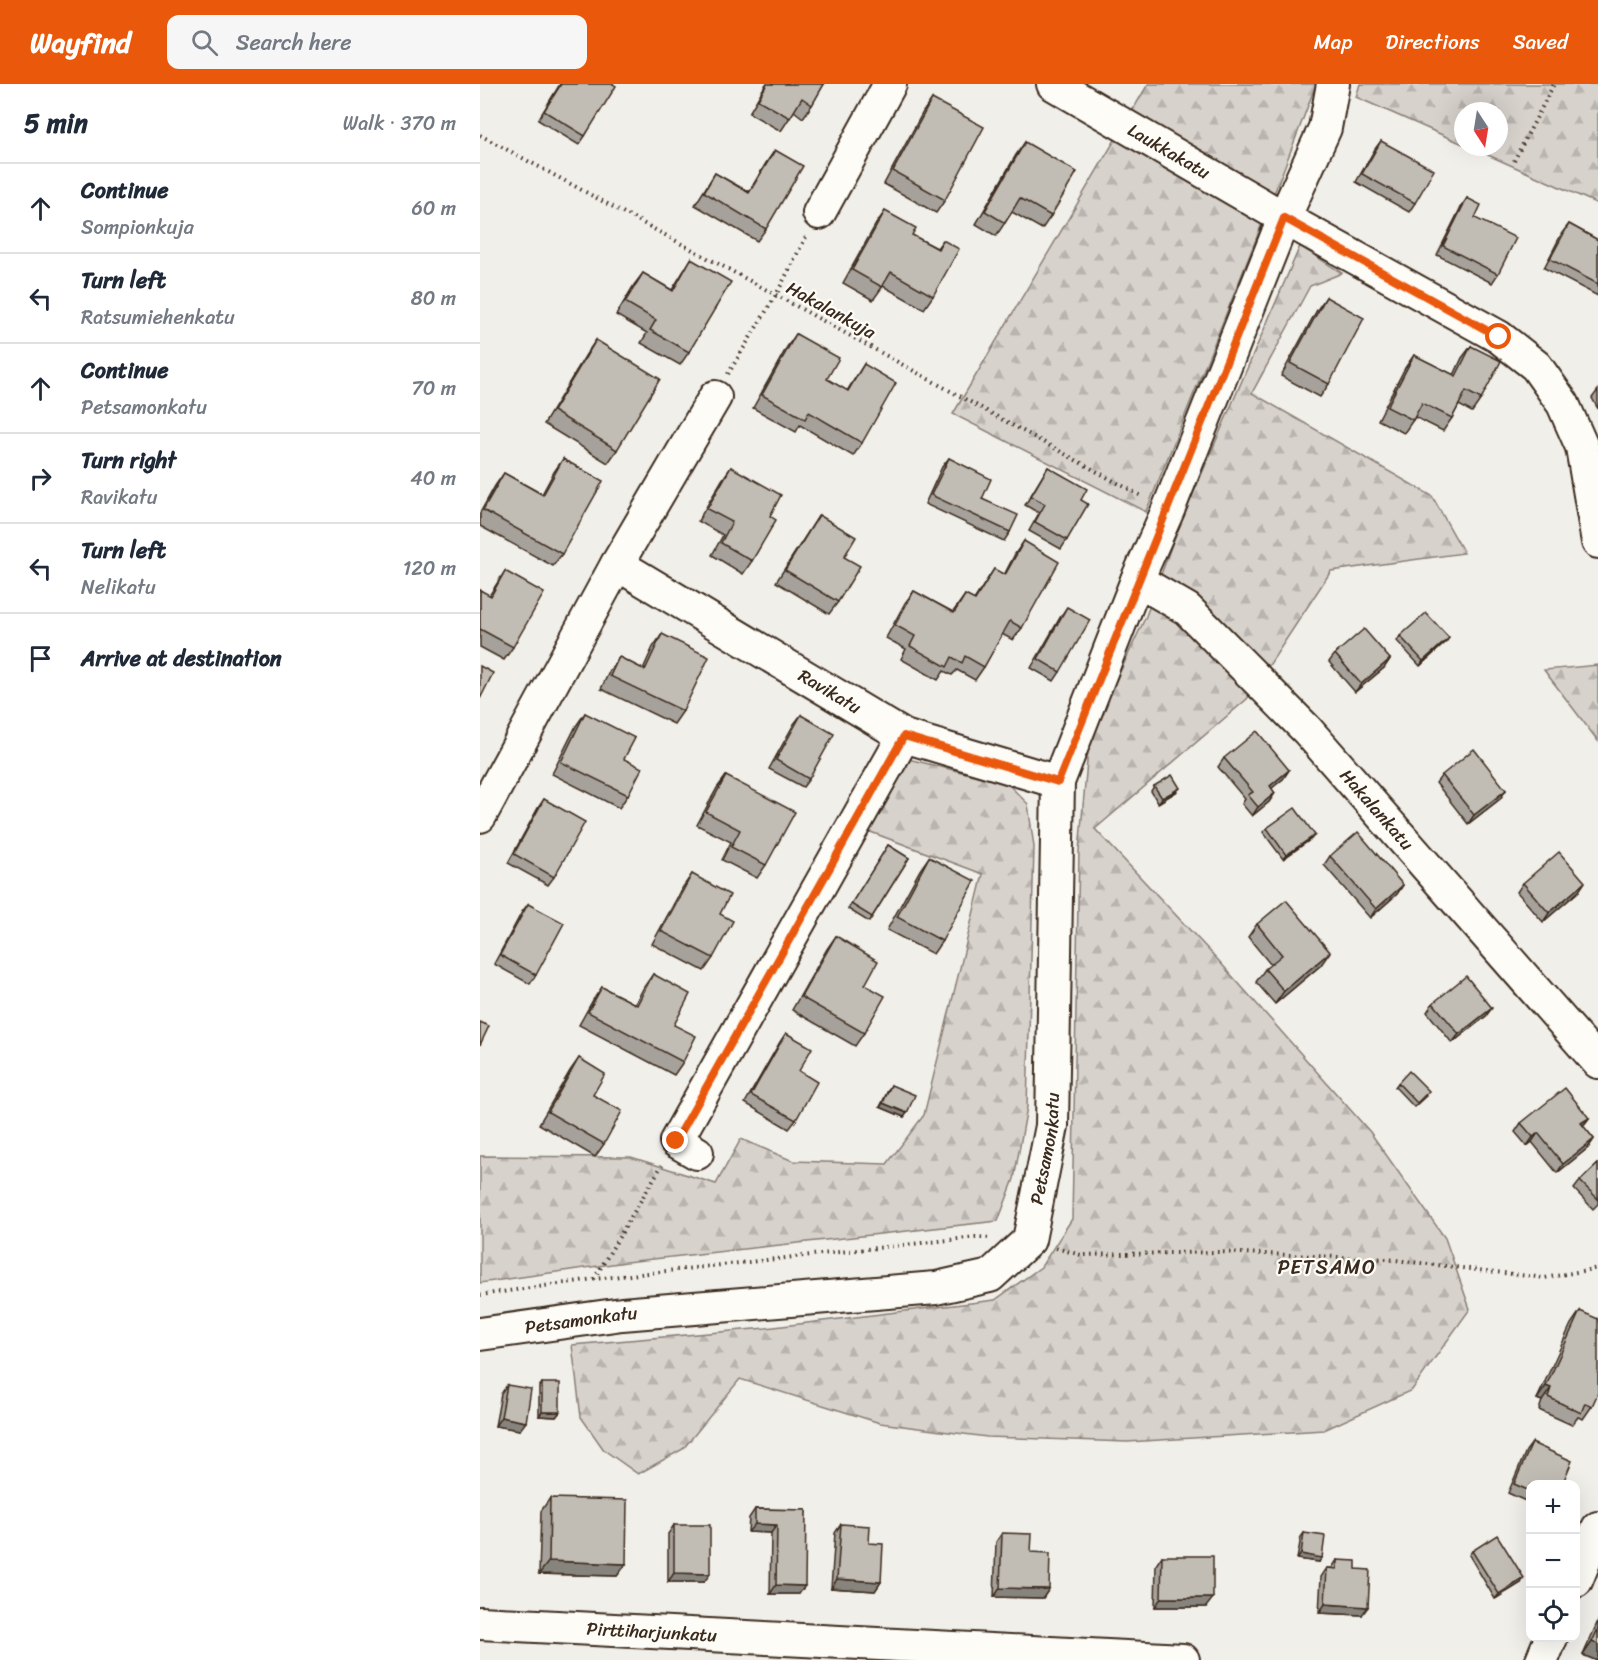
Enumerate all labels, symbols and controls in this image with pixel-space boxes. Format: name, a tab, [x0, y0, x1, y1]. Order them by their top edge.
search box	[167, 15, 587, 69]
text: Wayfind	[30, 18, 131, 67]
text: Search here	[236, 23, 352, 62]
text: Map	[1314, 23, 1352, 61]
text: Directions	[1385, 23, 1480, 61]
text: Saved	[1513, 23, 1568, 61]
icon: search	[188, 26, 221, 59]
text: 5 min	[24, 100, 88, 146]
north arrow	[1454, 102, 1508, 156]
text: Walk · 370 m	[343, 106, 456, 141]
street label: Laukkakatu	[1121, 114, 1217, 188]
text: Continue	[81, 171, 169, 210]
text: 60 m	[411, 191, 456, 226]
icon: ahead	[24, 192, 57, 225]
text: Sompionkuja	[81, 210, 194, 245]
text: Turn left	[81, 261, 166, 300]
street label: Hakalankuja	[780, 272, 883, 348]
text: 80 m	[411, 281, 456, 316]
icon: left	[24, 282, 57, 315]
text: Ratsumiehenkatu	[81, 300, 235, 335]
route start	[1485, 323, 1511, 349]
text: Continue	[81, 351, 169, 390]
text: 70 m	[411, 371, 456, 406]
icon: ahead	[24, 372, 57, 405]
text: Petsamonkatu	[81, 390, 207, 425]
text: Turn right	[81, 441, 176, 480]
text: 40 m	[410, 461, 456, 496]
icon: right	[24, 462, 57, 495]
text: Ravikatu	[81, 480, 157, 515]
text: Turn left	[81, 531, 166, 570]
text: 120 m	[403, 551, 456, 586]
icon: left	[24, 552, 57, 585]
text: Nelikatu	[81, 570, 156, 605]
text: Arrive at destination	[81, 639, 282, 678]
icon: arrive	[24, 642, 57, 675]
street label: Ravikatu	[792, 660, 868, 723]
street label: Hakalankatu	[1332, 761, 1422, 858]
street label: Petsamonkatu	[1021, 1092, 1069, 1207]
route end	[662, 1127, 688, 1153]
district label: PETSAMO	[1278, 1250, 1376, 1285]
street label: Petsamonkatu	[523, 1297, 639, 1344]
map controls	[1526, 1480, 1580, 1642]
button: +	[1526, 1480, 1580, 1534]
button: −	[1526, 1534, 1580, 1588]
button: locate	[1526, 1588, 1580, 1642]
street label: Pirttiharjunkatu	[586, 1613, 718, 1651]

